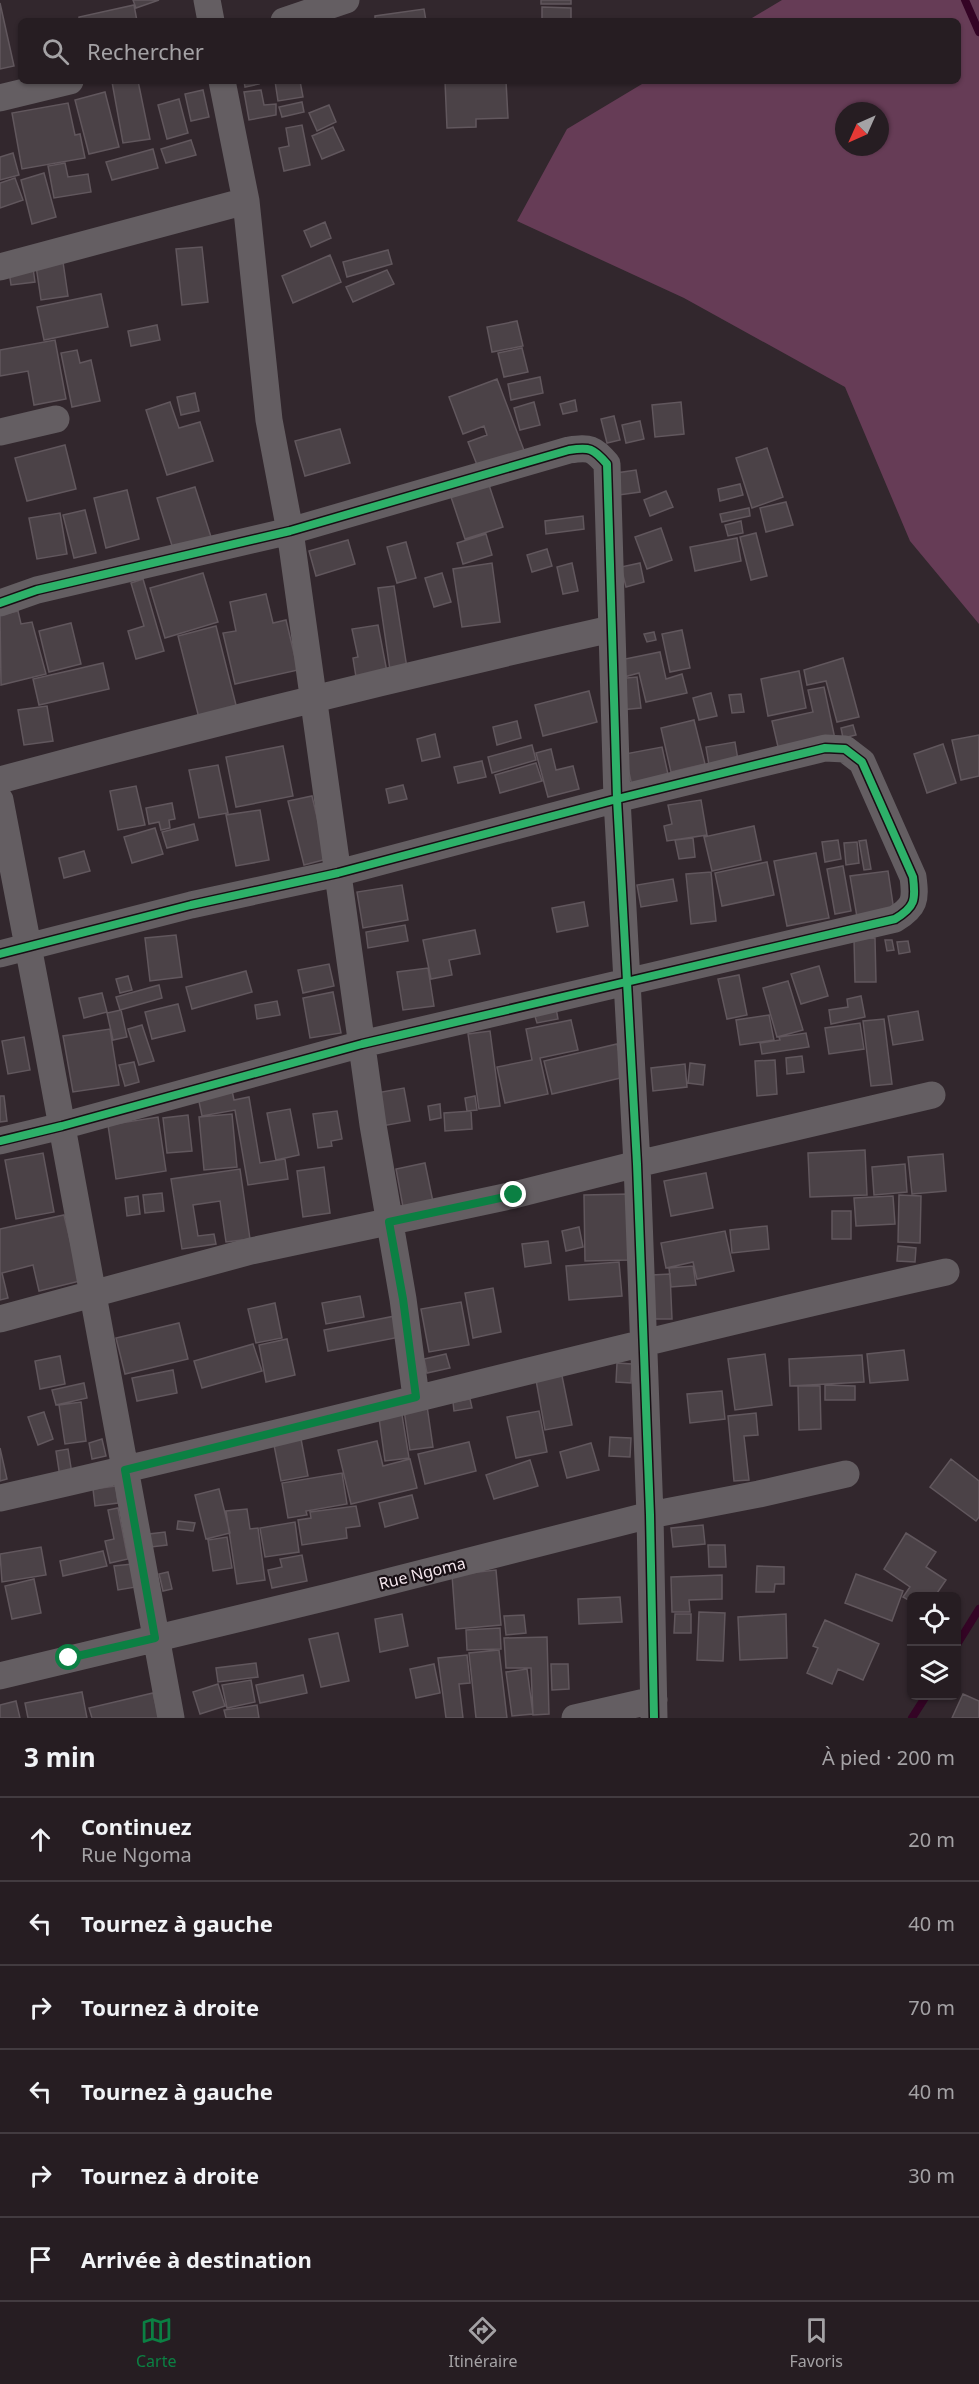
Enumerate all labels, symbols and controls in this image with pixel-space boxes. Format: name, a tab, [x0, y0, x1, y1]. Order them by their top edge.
search box	[18, 18, 961, 84]
icon: search	[39, 35, 72, 68]
text: Rechercher	[87, 36, 204, 66]
north arrow	[835, 102, 889, 156]
route end	[500, 1181, 526, 1207]
street label: Rue Ngoma	[376, 1552, 468, 1594]
map controls	[907, 1592, 961, 1700]
button: locate	[907, 1592, 961, 1646]
route start	[55, 1644, 81, 1670]
button: layers	[907, 1646, 961, 1700]
text: 3 min	[24, 1739, 96, 1775]
text: À pied · 200 m	[822, 1744, 955, 1771]
text: Continuez	[81, 1811, 192, 1841]
icon: ahead	[24, 1823, 57, 1856]
text: 20 m	[908, 1826, 955, 1853]
text: Rue Ngoma	[81, 1841, 192, 1868]
icon: left	[24, 1907, 57, 1940]
text: Tournez à gauche	[81, 1908, 273, 1938]
text: 40 m	[908, 1910, 955, 1937]
icon: right	[24, 1991, 57, 2024]
text: Tournez à droite	[81, 1992, 259, 2022]
text: 70 m	[908, 1994, 955, 2021]
icon: left	[24, 2075, 57, 2108]
text: Tournez à gauche	[81, 2076, 273, 2106]
text: 40 m	[908, 2078, 955, 2105]
icon: right	[24, 2159, 57, 2192]
text: Tournez à droite	[81, 2160, 259, 2190]
text: 30 m	[908, 2162, 955, 2189]
icon: arrive	[24, 2243, 57, 2276]
text: Arrivée à destination	[81, 2244, 312, 2274]
tab: Carte	[136, 2314, 177, 2372]
tab: Itinéraire	[449, 2314, 517, 2372]
tab: Favoris	[789, 2314, 843, 2372]

